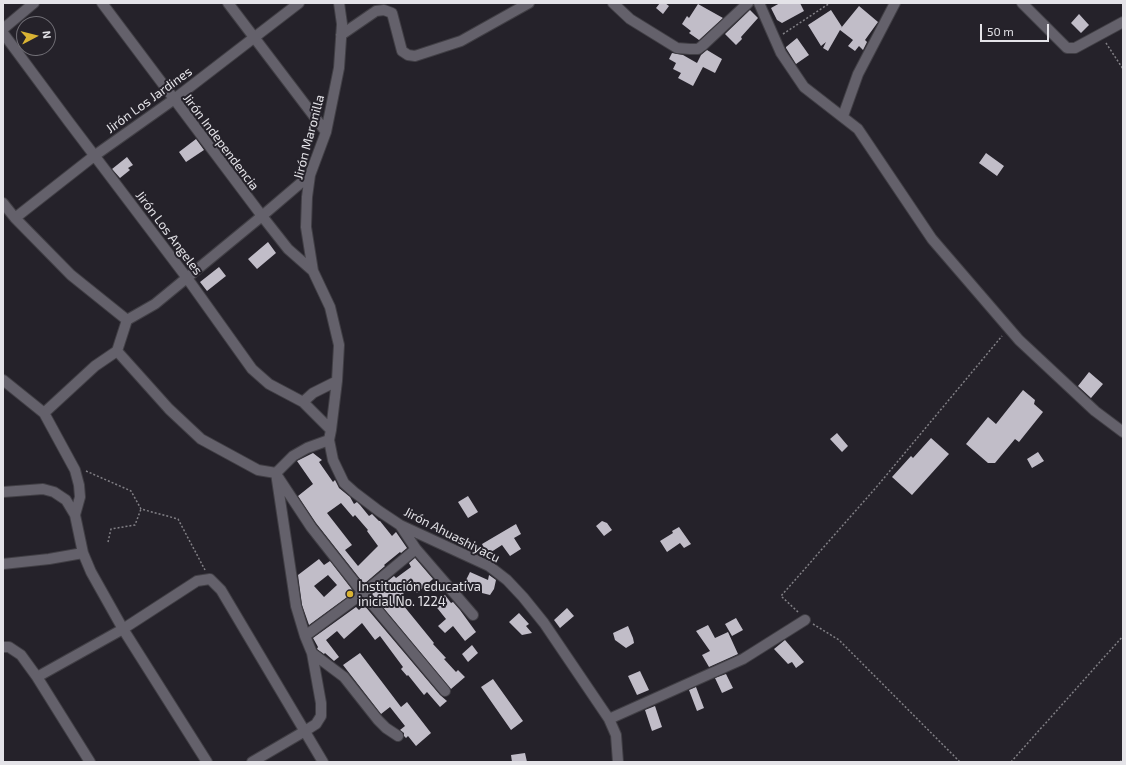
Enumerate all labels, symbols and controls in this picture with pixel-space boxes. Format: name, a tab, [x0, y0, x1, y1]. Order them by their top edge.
north arrow	[16, 16, 56, 56]
scale bar	[982, 16, 1051, 42]
text: 50 m	[987, 24, 1014, 38]
text: N	[40, 30, 54, 39]
street label: Jirón Los Jardines	[103, 64, 195, 136]
street label: Jirón Independencia	[180, 91, 262, 193]
street label: Jirón Maronilla	[290, 93, 328, 181]
street label: Jirón Los Angeles	[132, 188, 206, 278]
street label: Jirón Ahuashiyacu	[401, 504, 503, 566]
place label: Institución educativa inicial No. 1224	[358, 579, 481, 610]
marker: Institución educativa inicial No. 1224	[345, 589, 355, 599]

